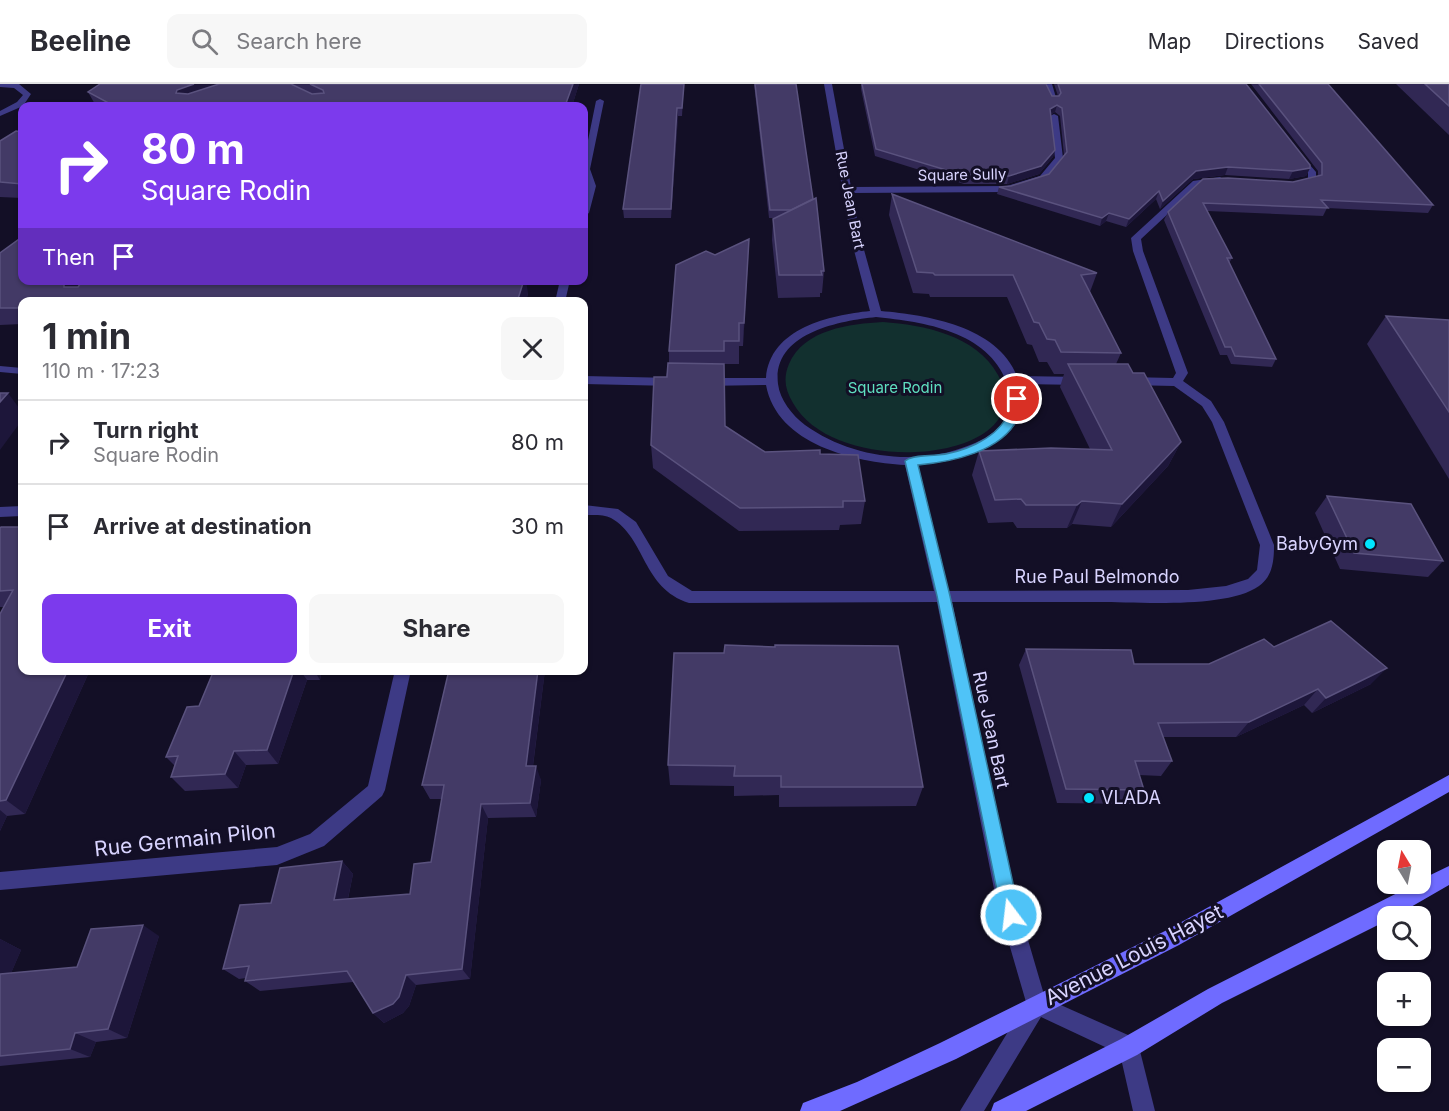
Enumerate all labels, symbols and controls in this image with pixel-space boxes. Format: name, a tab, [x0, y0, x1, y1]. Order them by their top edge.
search box	[167, 14, 587, 68]
text: Beeline	[30, 24, 131, 58]
icon: search	[188, 25, 221, 58]
text: Search here	[236, 28, 362, 54]
text: Map	[1148, 29, 1191, 54]
text: Directions	[1224, 29, 1325, 54]
text: Saved	[1358, 29, 1419, 54]
text: 80 m	[141, 123, 245, 174]
icon: right	[42, 126, 120, 204]
street label: Rue Jean Bart	[832, 149, 869, 251]
street label: Square Sully	[917, 164, 1007, 185]
text: Square Rodin	[141, 174, 311, 207]
icon: arrive	[107, 240, 140, 273]
text: Then	[42, 244, 95, 270]
text: 1 min	[42, 314, 131, 358]
button: close	[501, 317, 564, 380]
text: 110 m · 17:23	[42, 359, 160, 383]
pin	[991, 373, 1042, 424]
park label: Square Rodin	[848, 378, 942, 397]
icon: arrive	[1000, 382, 1033, 415]
text: Turn right	[93, 417, 199, 443]
icon: right	[42, 426, 75, 459]
text: 80 m	[511, 429, 564, 455]
text: Square Rodin	[93, 443, 219, 467]
icon: arrive	[42, 510, 75, 543]
text: Arrive at destination	[93, 513, 312, 539]
text: 30 m	[511, 513, 564, 539]
place label: BabyGym	[1276, 533, 1358, 554]
marker: BabyGym	[1363, 537, 1377, 551]
street label: Rue Paul Belmondo	[1014, 566, 1180, 587]
button: Exit	[42, 594, 297, 663]
button: Share	[309, 594, 564, 663]
street label: Rue Jean Bart	[969, 669, 1014, 791]
place label: VLADA	[1101, 787, 1161, 808]
marker: VLADA	[1082, 791, 1096, 805]
street label: Rue Germain Pilon	[93, 818, 277, 861]
north arrow	[1377, 840, 1431, 894]
map controls	[1377, 840, 1431, 1092]
position arrow	[979, 883, 1043, 947]
street label: Avenue Louis Hayet	[1041, 899, 1227, 1010]
button: search	[1377, 906, 1431, 960]
button: +	[1377, 972, 1431, 1026]
button: −	[1377, 1038, 1431, 1092]

